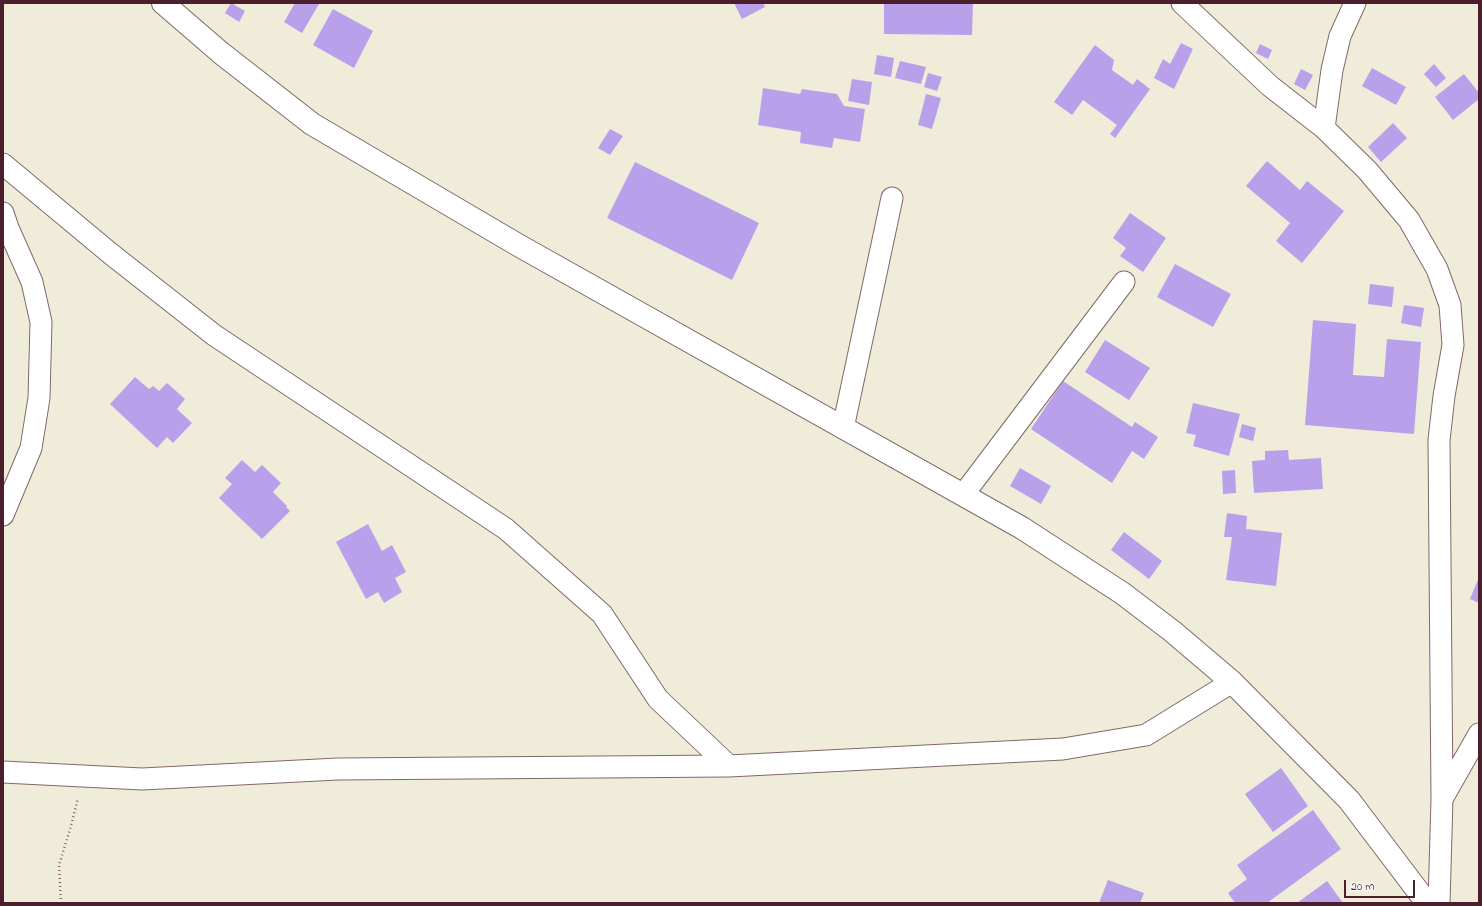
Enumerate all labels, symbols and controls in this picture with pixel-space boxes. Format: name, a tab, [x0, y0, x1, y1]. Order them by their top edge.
scale bar	[1346, 872, 1417, 898]
text: 20 m	[1351, 878, 1374, 896]

